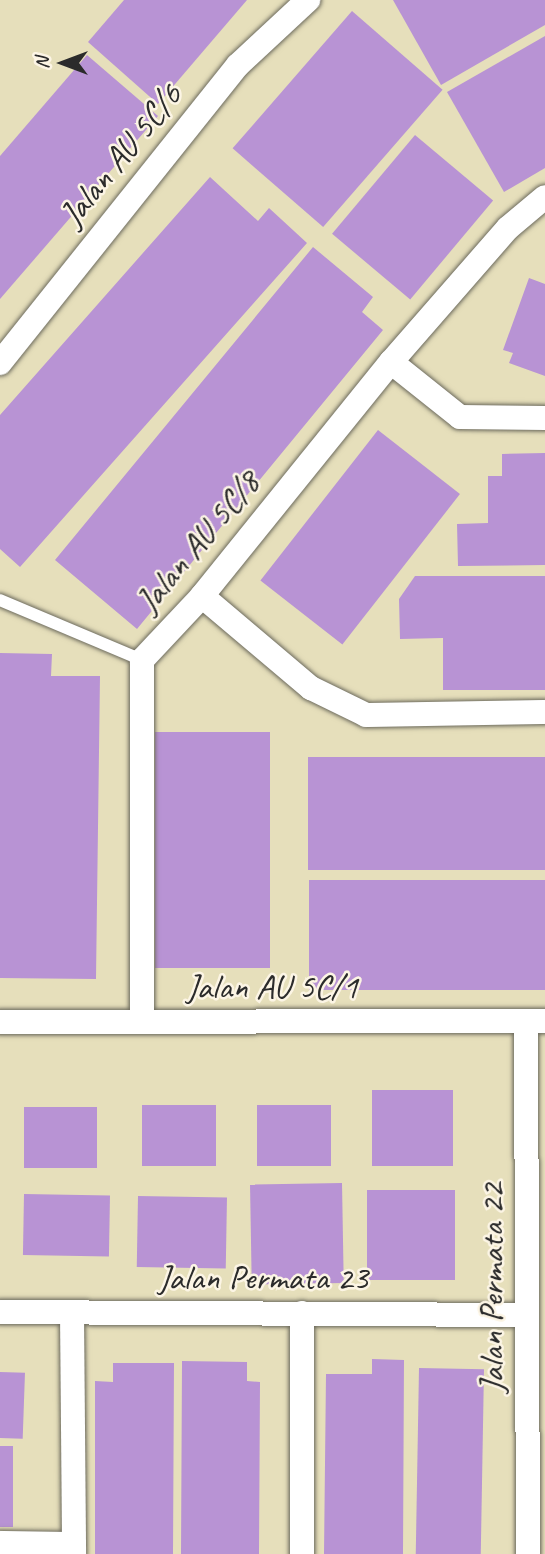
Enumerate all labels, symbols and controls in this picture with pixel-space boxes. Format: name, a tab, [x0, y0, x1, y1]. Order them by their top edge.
north arrow	[28, 28, 98, 98]
text: N	[30, 57, 54, 69]
street label: Jalan AU 5C/6	[51, 75, 191, 235]
street label: Jalan AU 5C/8	[127, 463, 269, 621]
street label: Jalan AU 5C/1	[186, 966, 358, 1008]
street label: Jalan Permata 22	[471, 1183, 513, 1393]
street label: Jalan Permata 23	[158, 1257, 368, 1299]

